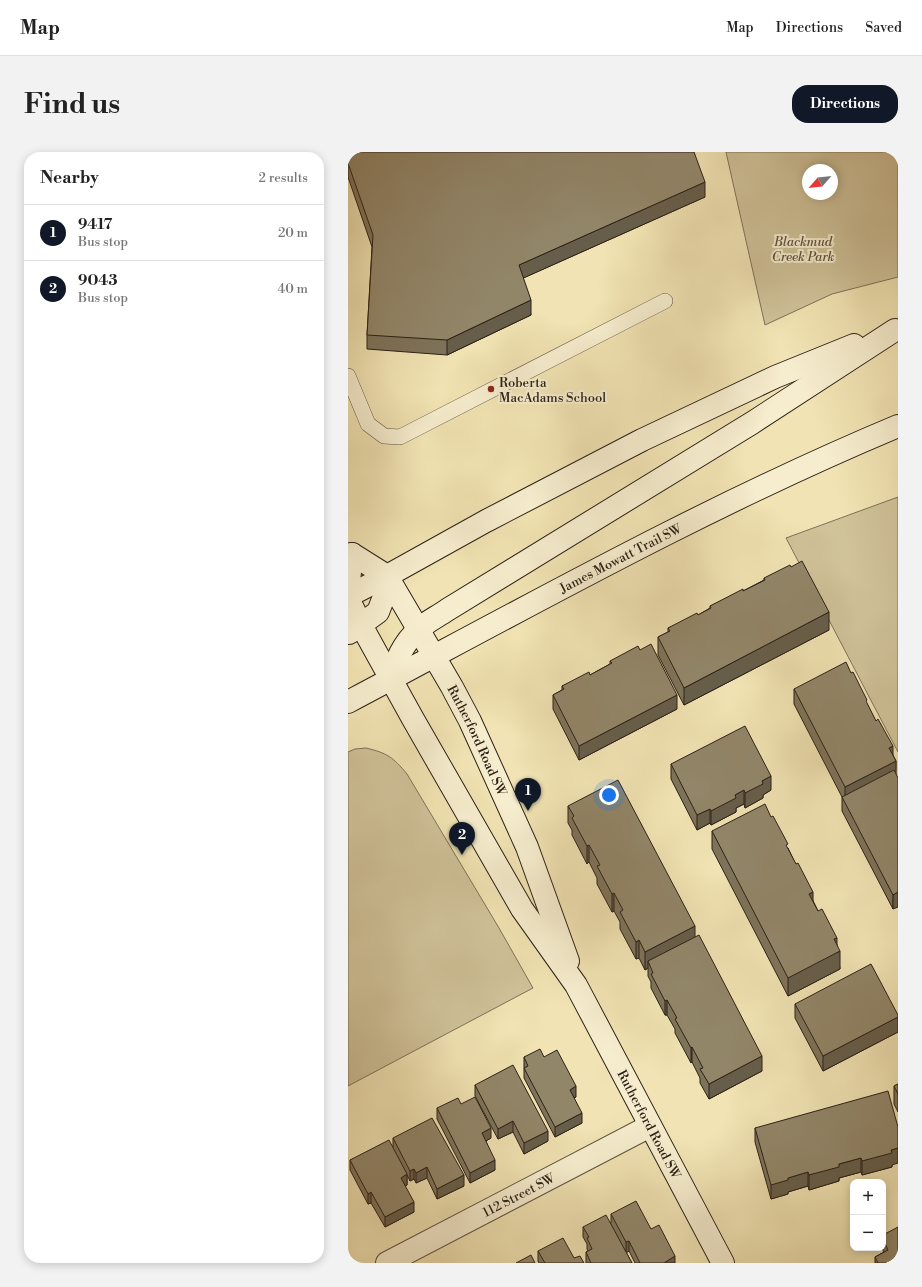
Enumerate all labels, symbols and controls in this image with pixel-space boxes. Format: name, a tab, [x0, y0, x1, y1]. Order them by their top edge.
text: Map	[20, 16, 60, 40]
text: Map	[726, 19, 754, 37]
text: Directions	[776, 19, 843, 37]
text: Saved	[865, 19, 902, 37]
button: Directions	[792, 85, 898, 123]
text: Find us	[24, 87, 120, 122]
north arrow	[802, 164, 838, 200]
text: Nearby	[40, 167, 99, 189]
text: 2 results	[259, 170, 308, 186]
text: 9417	[78, 215, 112, 234]
text: 1	[50, 225, 56, 241]
text: 20 m	[278, 225, 308, 241]
text: Bus stop	[78, 234, 128, 250]
park label: Blackmud Creek Park	[772, 234, 834, 265]
text: 9043	[78, 271, 117, 290]
text: 2	[49, 281, 57, 297]
text: 40 m	[278, 281, 308, 297]
text: Bus stop	[78, 290, 128, 306]
place label: Roberta MacAdams School	[499, 375, 606, 406]
marker: Roberta MacAdams School	[486, 384, 496, 394]
street label: James Mowatt Trail SW	[556, 520, 685, 597]
street label: Rutherford Road SW	[443, 683, 510, 799]
pin: 1	[515, 778, 541, 811]
your location	[599, 785, 619, 805]
pin: 2	[449, 822, 475, 855]
street label: Rutherford Road SW	[613, 1068, 684, 1183]
street label: 112 Street SW	[480, 1170, 559, 1221]
map controls	[850, 1179, 886, 1251]
button: +	[850, 1179, 886, 1215]
button: −	[850, 1215, 886, 1251]

